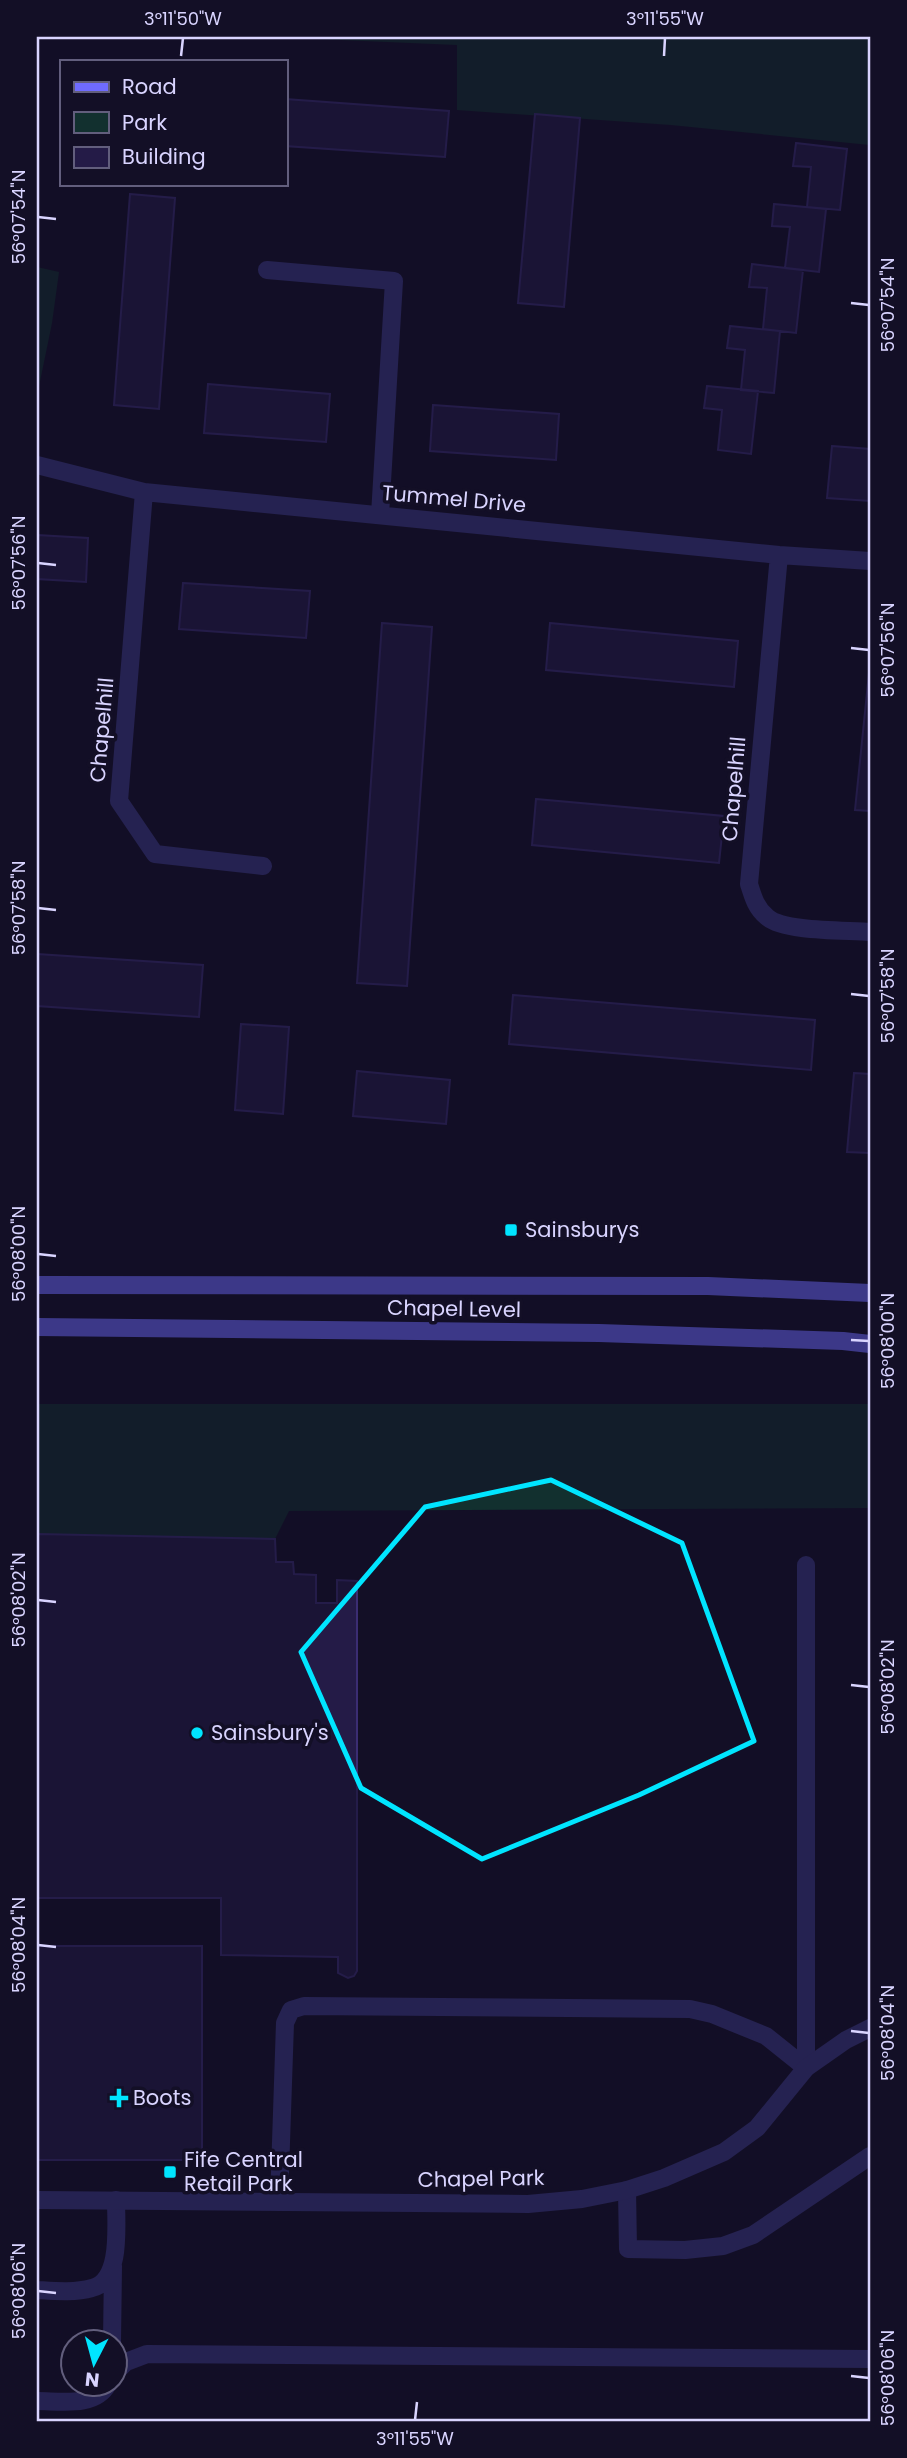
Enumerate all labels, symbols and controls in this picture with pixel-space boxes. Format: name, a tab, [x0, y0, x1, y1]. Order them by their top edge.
text: 3°11'50"W	[144, 6, 222, 31]
text: 3°11'55"W	[626, 6, 704, 31]
legend	[60, 60, 287, 186]
text: Road	[122, 72, 177, 101]
text: Park	[122, 108, 167, 137]
text: Building	[122, 142, 206, 171]
text: 56°07'54"N	[6, 170, 31, 264]
text: 56°07'54"N	[875, 258, 900, 352]
street label: Tummel Drive	[381, 478, 527, 519]
text: 56°07'56"N	[6, 516, 31, 610]
text: 56°07'56"N	[875, 603, 900, 697]
street label: Chapelhill	[82, 676, 121, 784]
street label: Chapelhill	[714, 735, 753, 843]
text: 56°07'58"N	[6, 861, 31, 955]
text: 56°07'58"N	[875, 949, 900, 1043]
text: 56°08'00"N	[6, 1206, 31, 1302]
place label: Sainsburys	[525, 1215, 639, 1244]
marker: Sainsburys	[503, 1222, 519, 1238]
street label: Chapel Level	[387, 1293, 521, 1324]
text: 56°08'00"N	[875, 1293, 900, 1389]
text: 56°08'02"N	[6, 1552, 31, 1648]
text: 56°08'02"N	[875, 1639, 900, 1735]
place label: Sainsbury's	[211, 1718, 329, 1747]
marker: Sainsbury's	[189, 1725, 205, 1741]
text: 56°08'04"N	[6, 1897, 31, 1993]
text: 56°08'04"N	[875, 1985, 900, 2081]
place label: Boots	[133, 2083, 191, 2112]
marker: Boots	[111, 2090, 127, 2106]
place label: Fife Central Retail Park	[184, 2145, 303, 2198]
street label: Chapel Park	[417, 2163, 545, 2194]
marker: Fife Central Retail Park	[162, 2164, 178, 2180]
text: 56°08'06"N	[6, 2243, 31, 2339]
north arrow	[60, 2328, 130, 2398]
text: 56°08'06"N	[875, 2330, 900, 2426]
text: N	[84, 2365, 101, 2394]
text: 3°11'55"W	[376, 2426, 454, 2451]

